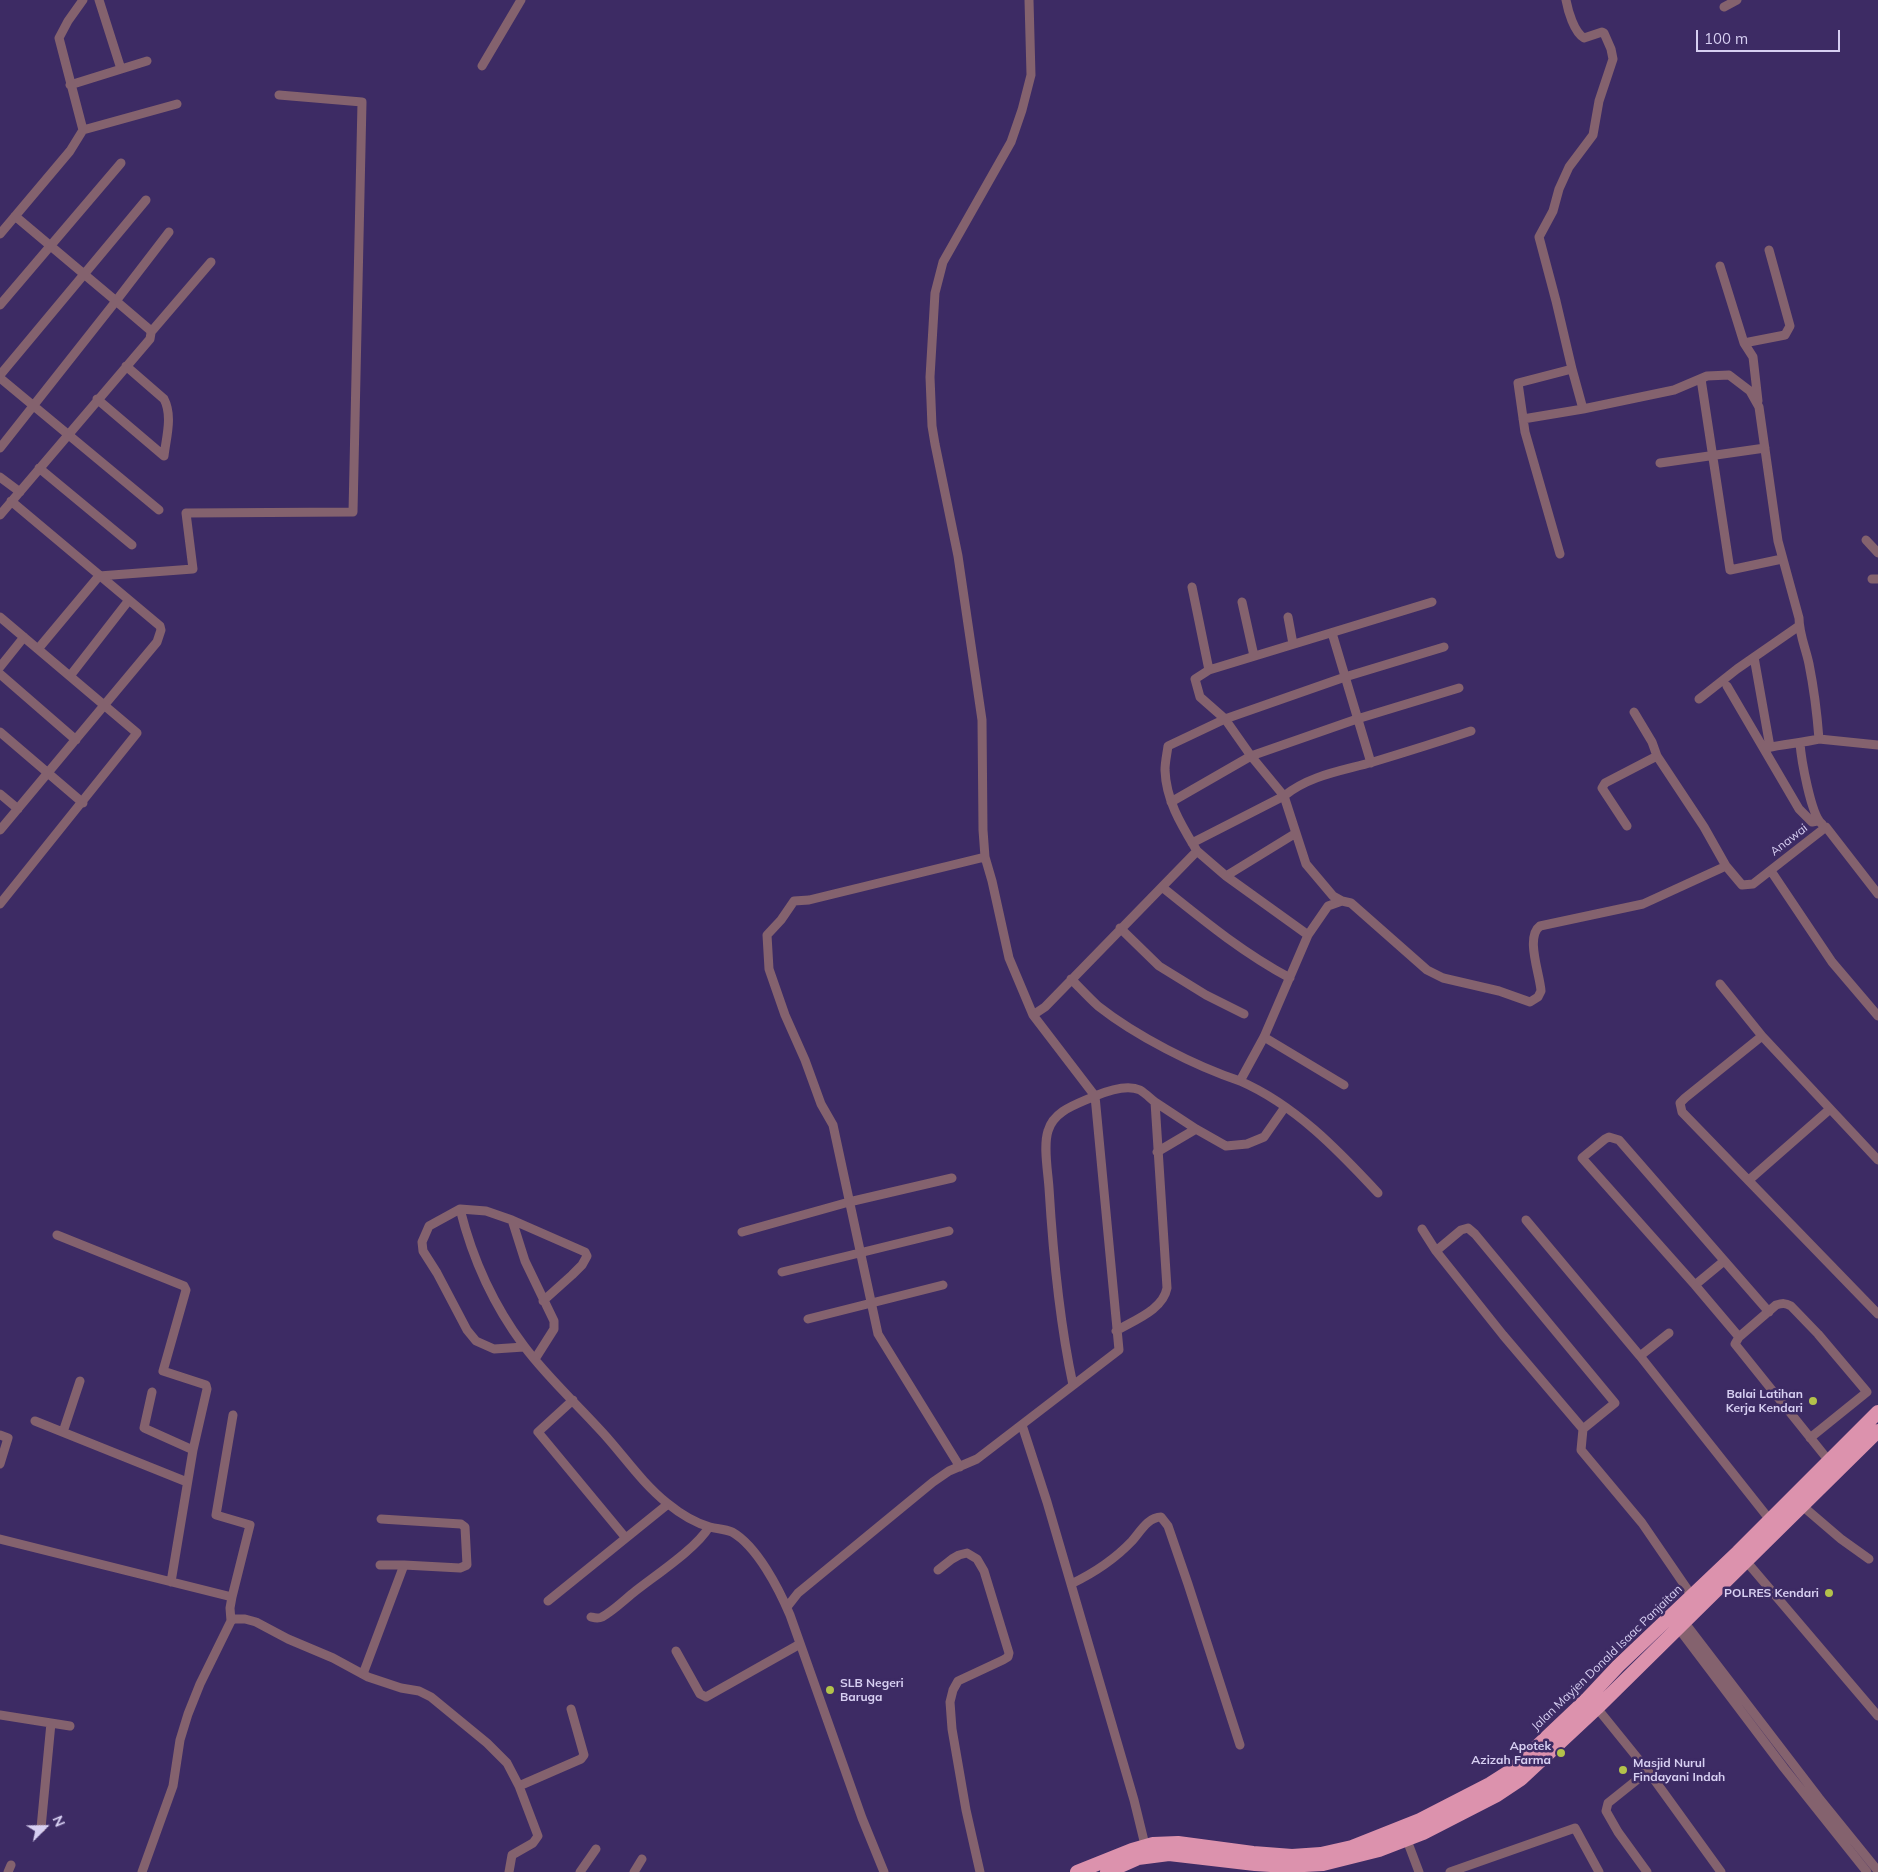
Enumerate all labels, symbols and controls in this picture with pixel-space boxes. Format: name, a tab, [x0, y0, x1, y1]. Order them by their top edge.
scale bar	[1698, 20, 1842, 52]
text: 100 m	[1704, 29, 1748, 48]
street label: Anawai	[1767, 821, 1811, 859]
place label: Balai Latihan Kerja Kendari	[1726, 1387, 1803, 1415]
marker: Balai Latihan Kerja Kendari	[1807, 1395, 1819, 1407]
street label: Jalan Mayjen Donald Isaac Panjaitan	[1529, 1582, 1685, 1734]
place label: POLRES Kendari	[1724, 1586, 1819, 1600]
marker: POLRES Kendari	[1823, 1587, 1835, 1599]
place label: SLB Negeri Baruga	[840, 1676, 904, 1704]
marker: SLB Negeri Baruga	[824, 1684, 836, 1696]
place label: Apotek Azizah Farma	[1471, 1739, 1551, 1767]
marker: Apotek Azizah Farma	[1555, 1747, 1567, 1759]
place label: Masjid Nurul Findayani Indah	[1633, 1756, 1725, 1784]
marker: Masjid Nurul Findayani Indah	[1617, 1764, 1629, 1776]
north arrow	[20, 1802, 70, 1852]
text: N	[48, 1813, 69, 1830]

